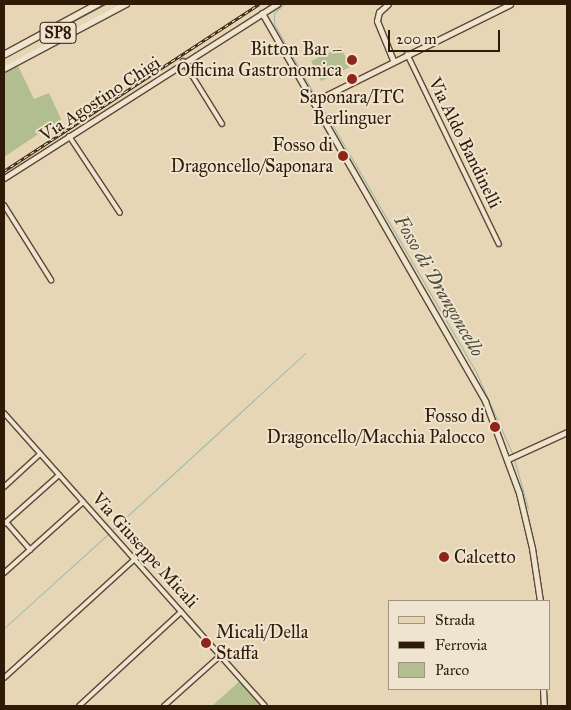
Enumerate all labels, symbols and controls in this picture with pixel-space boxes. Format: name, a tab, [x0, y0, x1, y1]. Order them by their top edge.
road number: SP8	[39, 19, 77, 46]
scale bar	[391, 20, 504, 52]
text: 200 m	[396, 30, 437, 48]
place label: Bitton Bar – Officina Gastronomica	[177, 39, 342, 82]
street label: Via Agostino Chigi	[35, 52, 165, 146]
marker: Bitton Bar – Officina Gastronomica	[346, 54, 358, 66]
marker: Saponara/ITC Berlinguer	[346, 73, 358, 85]
street label: Via Aldo Bandinelli	[424, 74, 506, 212]
place label: Saponara/ITC Berlinguer	[299, 87, 405, 130]
place label: Fosso di Dragoncello/Saponara	[170, 135, 333, 178]
marker: Fosso di Dragoncello/Saponara	[337, 150, 349, 162]
water label: Fosso di Drangoncello	[389, 211, 489, 361]
place label: Fosso di Dragoncello/Macchia Palocco	[267, 406, 485, 448]
marker: Fosso di Dragoncello/Macchia Palocco	[489, 421, 501, 433]
street label: Via Giuseppe Micali	[87, 488, 203, 612]
place label: Calcetto	[454, 546, 516, 568]
marker: Calcetto	[438, 551, 450, 563]
legend	[388, 600, 551, 690]
text: Strada	[435, 611, 475, 629]
place label: Micali/Della Staffa	[216, 622, 308, 664]
text: Ferrovia	[435, 636, 487, 654]
marker: Micali/Della Staffa	[200, 637, 212, 649]
text: Parco	[435, 661, 469, 679]

